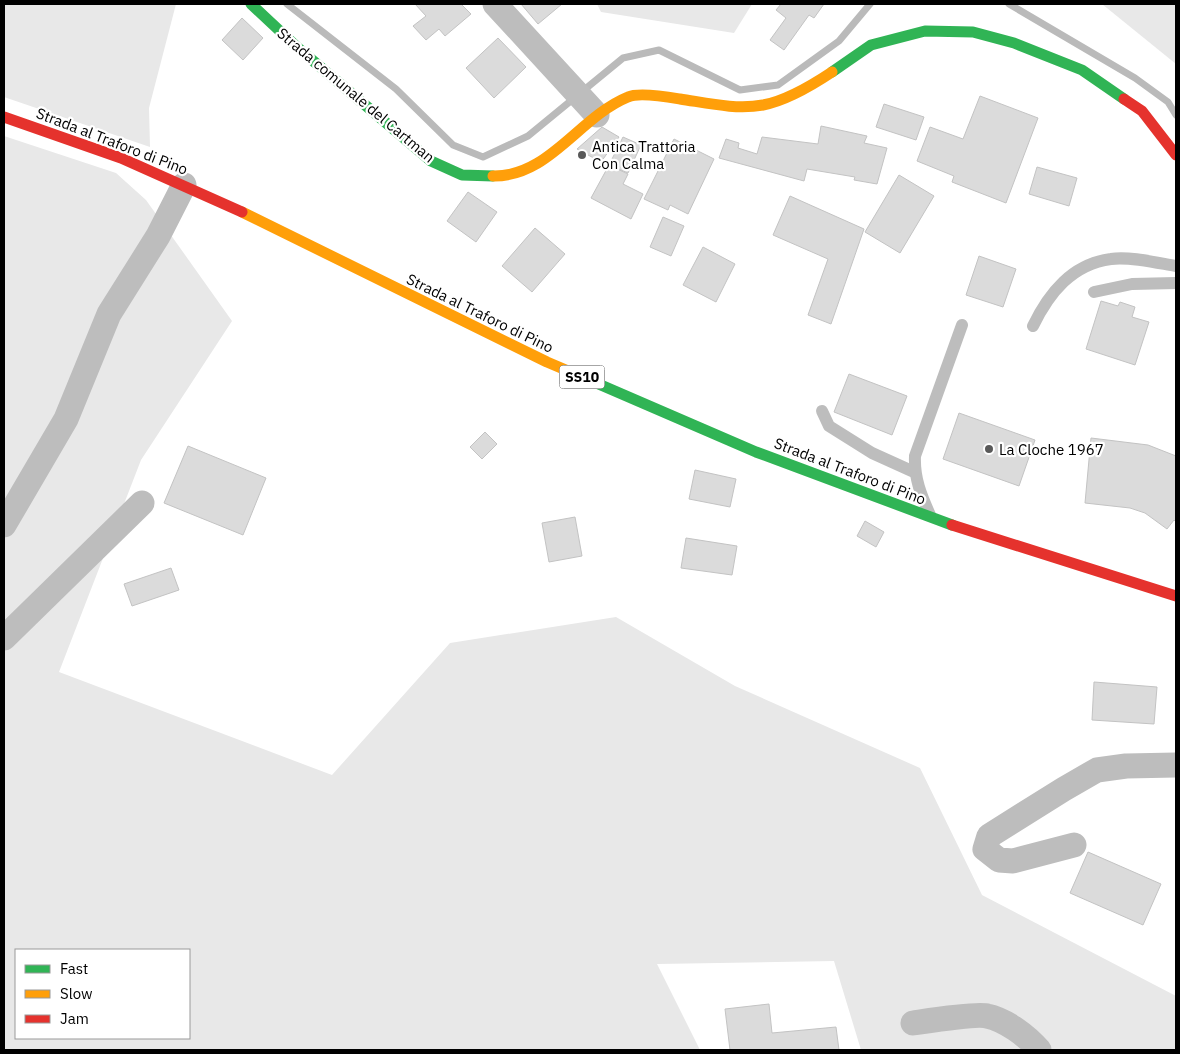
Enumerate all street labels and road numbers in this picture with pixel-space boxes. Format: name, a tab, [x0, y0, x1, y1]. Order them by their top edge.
street label: Strada comunale del Cartman	[273, 23, 439, 167]
street label: Strada al Traforo di Pino	[33, 103, 191, 179]
street label: Strada al Traforo di Pino	[403, 269, 557, 357]
road number: SS10	[560, 366, 604, 388]
street label: Strada al Traforo di Pino	[771, 433, 929, 509]

